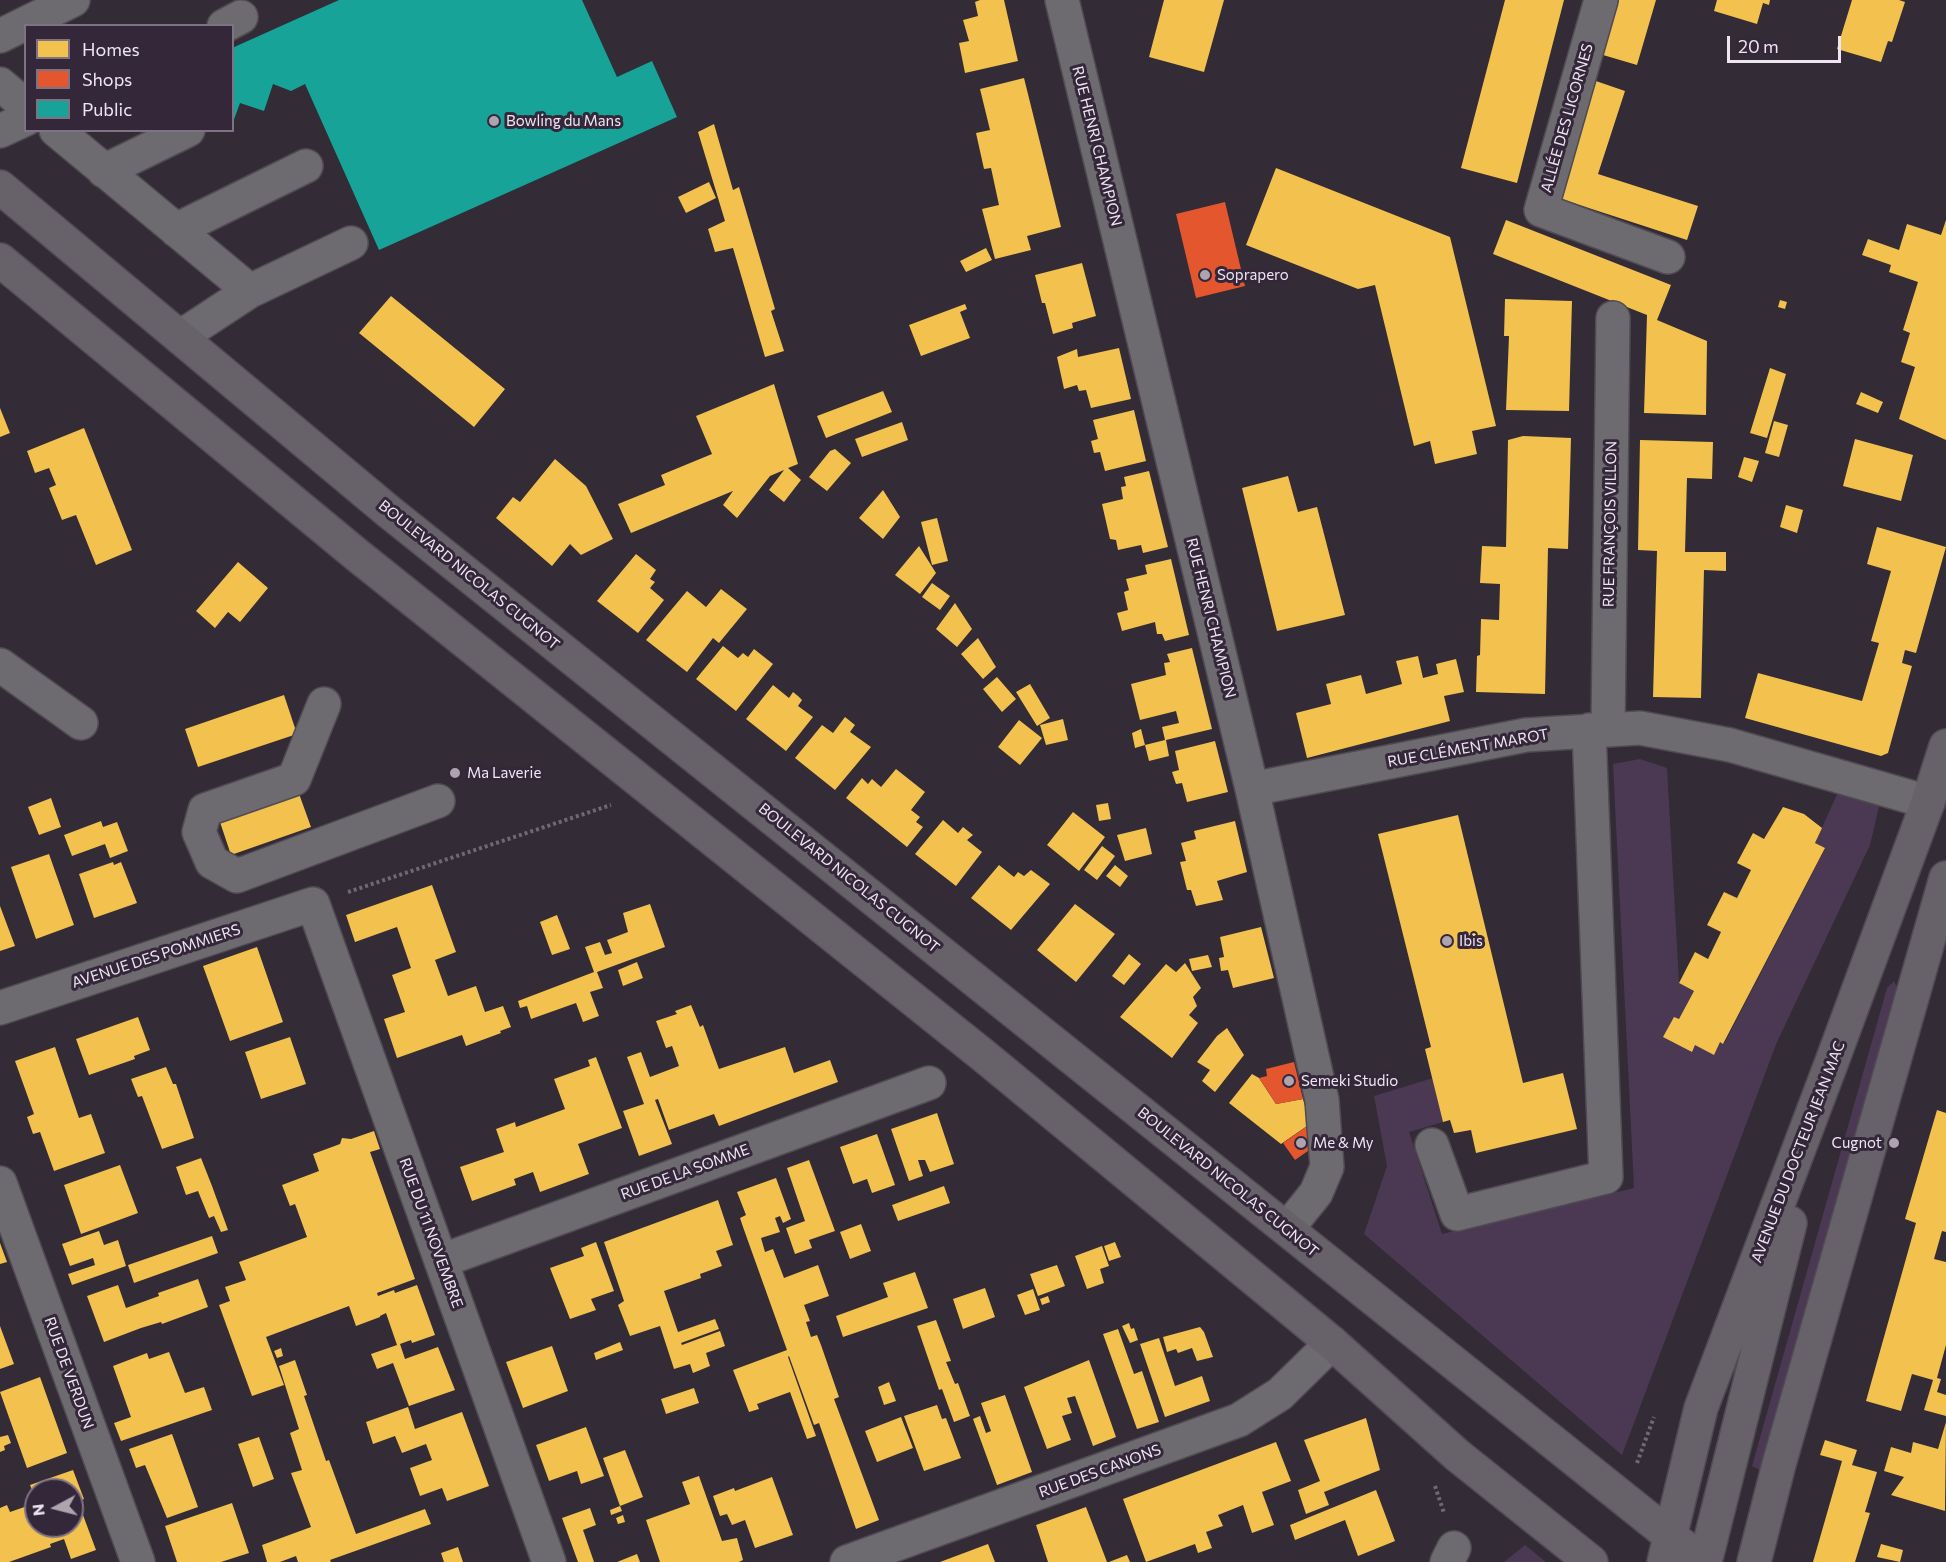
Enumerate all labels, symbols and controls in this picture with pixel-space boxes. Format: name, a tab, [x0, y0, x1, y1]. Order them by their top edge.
legend	[24, 24, 234, 132]
scale bar	[1730, 24, 1844, 62]
text: 20 m	[1738, 35, 1779, 57]
text: Homes	[82, 38, 140, 60]
street label: ALLÉE DES LICORNES	[1537, 41, 1597, 195]
street label: RUE HENRI CHAMPION	[1068, 64, 1126, 228]
text: Shops	[82, 68, 132, 90]
text: Public	[82, 98, 132, 120]
place label: Bowling du Mans	[506, 112, 621, 130]
marker: Bowling du Mans	[487, 114, 501, 128]
place label: Soprapero	[1217, 266, 1289, 284]
marker: Soprapero	[1198, 268, 1212, 282]
street label: RUE FRANÇOIS VILLON	[1600, 441, 1620, 607]
street label: BOULEVARD NICOLAS CUGNOT	[375, 496, 563, 654]
street label: RUE HENRI CHAMPION	[1182, 536, 1240, 700]
street label: RUE CLÉMENT MAROT	[1386, 725, 1550, 771]
place label: Ma Laverie	[467, 764, 541, 782]
marker: Ma Laverie	[448, 766, 462, 780]
street label: BOULEVARD NICOLAS CUGNOT	[755, 799, 943, 957]
street label: AVENUE DES POMMIERS	[69, 920, 243, 992]
place label: Ibis	[1459, 932, 1483, 950]
marker: Ibis	[1440, 934, 1454, 948]
street label: AVENUE DU DOCTEUR JEAN MAC	[1747, 1039, 1849, 1265]
place label: Semeki Studio	[1301, 1072, 1398, 1090]
marker: Semeki Studio	[1282, 1074, 1296, 1088]
street label: BOULEVARD NICOLAS CUGNOT	[1134, 1103, 1322, 1261]
place label: Me & My	[1313, 1134, 1374, 1152]
place label: Cugnot	[1832, 1134, 1882, 1152]
marker: Me & My	[1294, 1136, 1308, 1150]
marker: Cugnot	[1887, 1136, 1901, 1150]
street label: RUE DE LA SOMME	[618, 1140, 752, 1204]
street label: RUE DU 11 NOVEMBRE	[395, 1155, 467, 1311]
street label: RUE DE VERDUN	[40, 1315, 98, 1431]
street label: RUE DES CANONS	[1037, 1441, 1163, 1501]
north arrow	[24, 1478, 84, 1538]
text: N	[27, 1503, 48, 1517]

